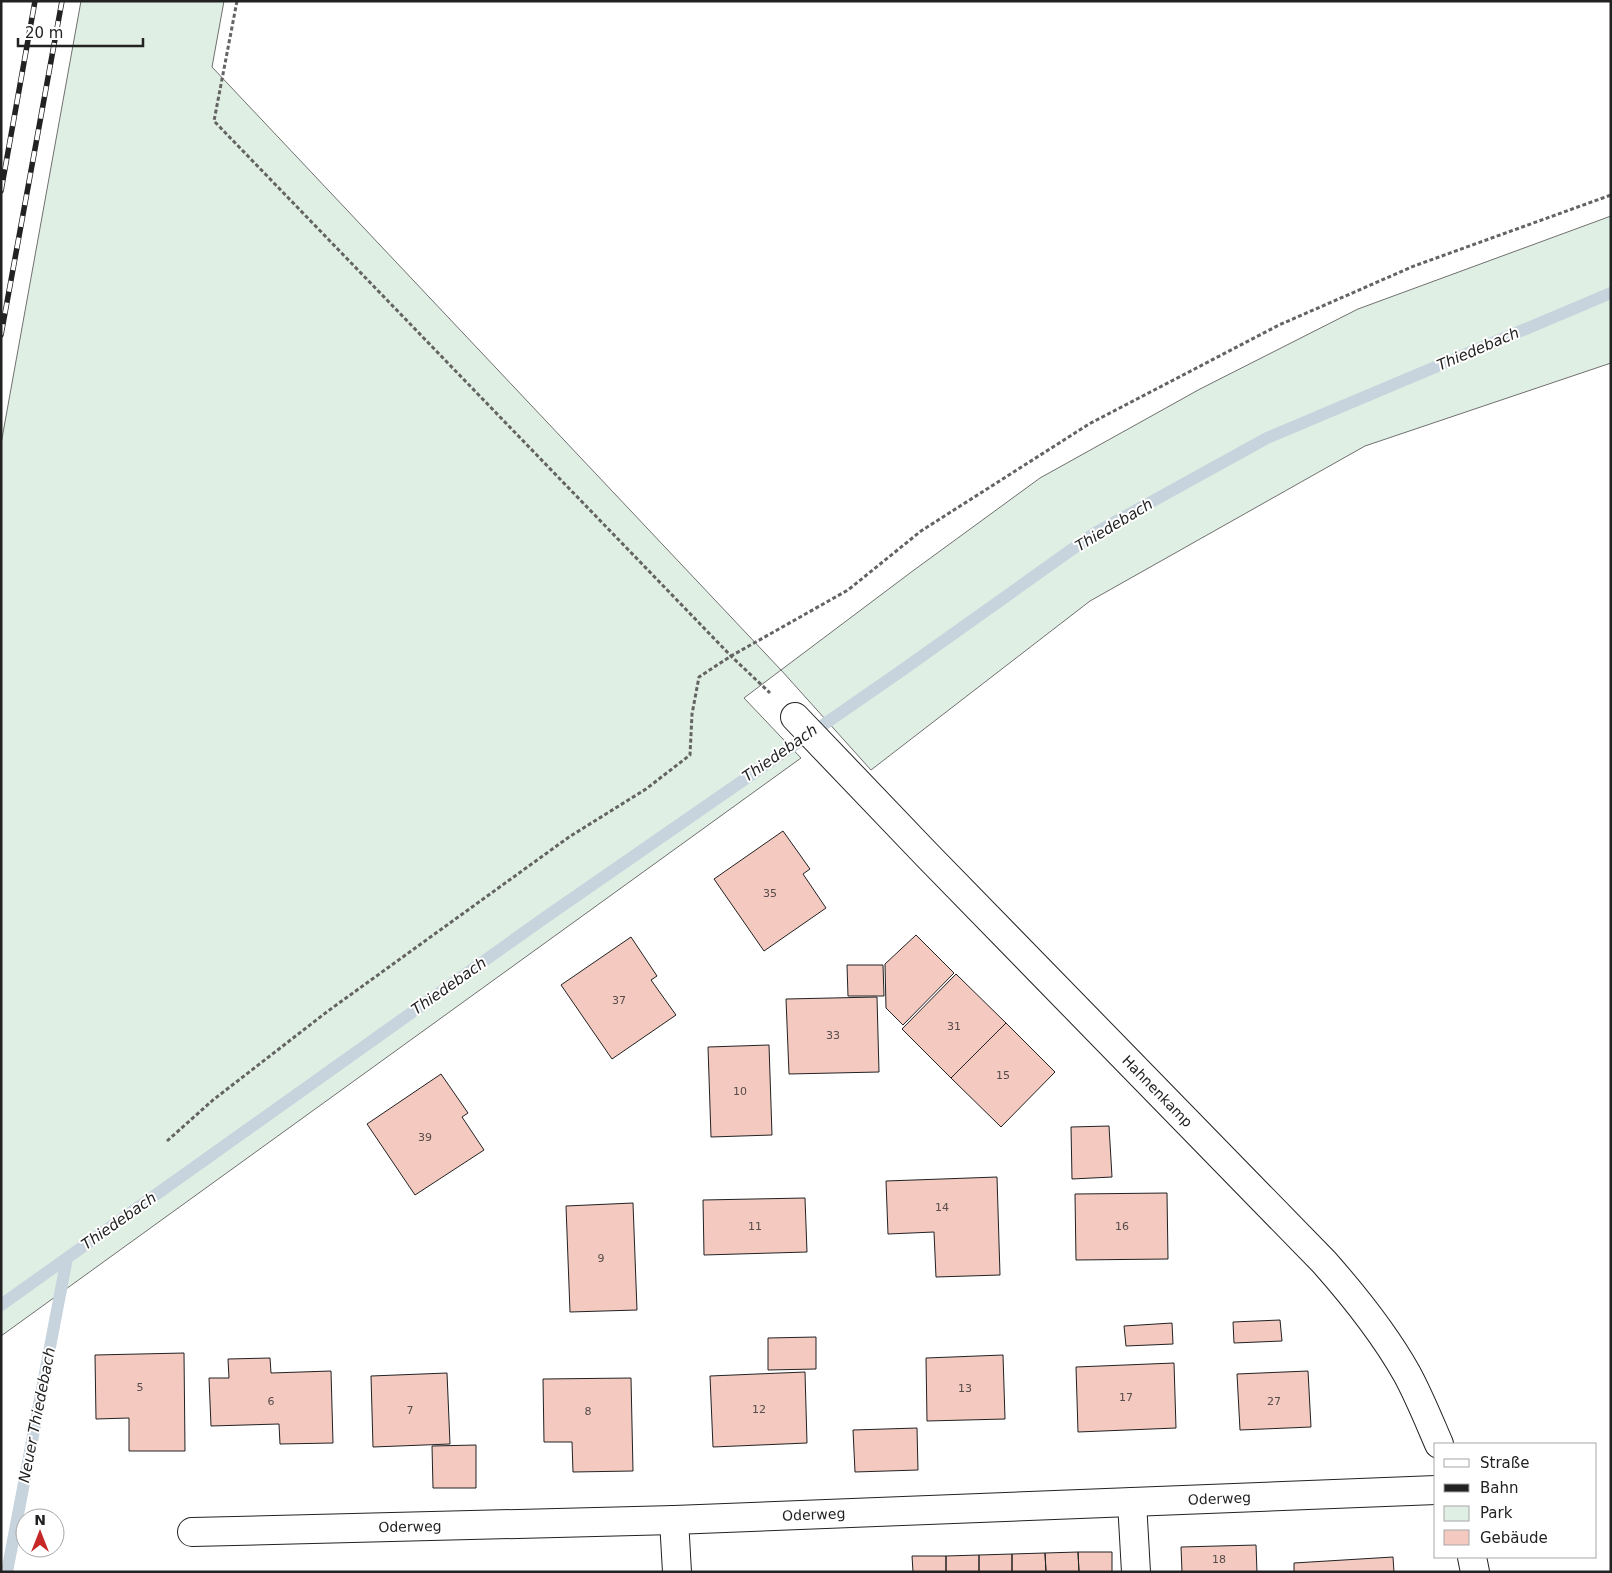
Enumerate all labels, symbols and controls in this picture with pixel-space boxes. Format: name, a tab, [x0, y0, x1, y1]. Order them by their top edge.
scale bar	[18, 15, 142, 47]
text: 20 m	[25, 24, 63, 42]
water label: Thiedebach	[1434, 324, 1522, 374]
water label: Thiedebach	[1072, 495, 1156, 555]
water label: Thiedebach	[739, 721, 821, 785]
house number: 35	[763, 887, 777, 900]
water label: Thiedebach	[408, 954, 490, 1018]
house number: 37	[612, 994, 626, 1007]
house number: 31	[947, 1020, 961, 1033]
house number: 33	[826, 1029, 840, 1042]
street label: Hahnenkamp	[1119, 1052, 1196, 1130]
house number: 15	[996, 1069, 1010, 1082]
house number: 10	[733, 1085, 747, 1098]
house number: 39	[418, 1131, 432, 1144]
water label: Thiedebach	[78, 1189, 160, 1253]
house number: 14	[935, 1201, 949, 1214]
house number: 11	[748, 1220, 762, 1233]
house number: 16	[1115, 1220, 1129, 1233]
house number: 9	[598, 1252, 605, 1265]
water label: Neuer Thiedebach	[15, 1346, 59, 1484]
house number: 5	[137, 1381, 144, 1394]
house number: 13	[958, 1382, 972, 1395]
house number: 17	[1119, 1391, 1133, 1404]
house number: 6	[268, 1395, 275, 1408]
house number: 27	[1267, 1395, 1281, 1408]
house number: 12	[752, 1403, 766, 1416]
house number: 7	[407, 1404, 414, 1417]
house number: 8	[585, 1405, 592, 1418]
legend	[1434, 1443, 1597, 1558]
text: Straße	[1480, 1454, 1529, 1472]
text: Bahn	[1480, 1479, 1519, 1497]
street label: Oderweg	[1187, 1489, 1251, 1508]
text: Park	[1480, 1504, 1513, 1522]
street label: Oderweg	[782, 1505, 846, 1524]
north arrow	[15, 1508, 65, 1558]
text: N	[34, 1512, 46, 1528]
street label: Oderweg	[378, 1518, 442, 1535]
text: Gebäude	[1480, 1529, 1548, 1547]
house number: 18	[1212, 1553, 1226, 1566]

